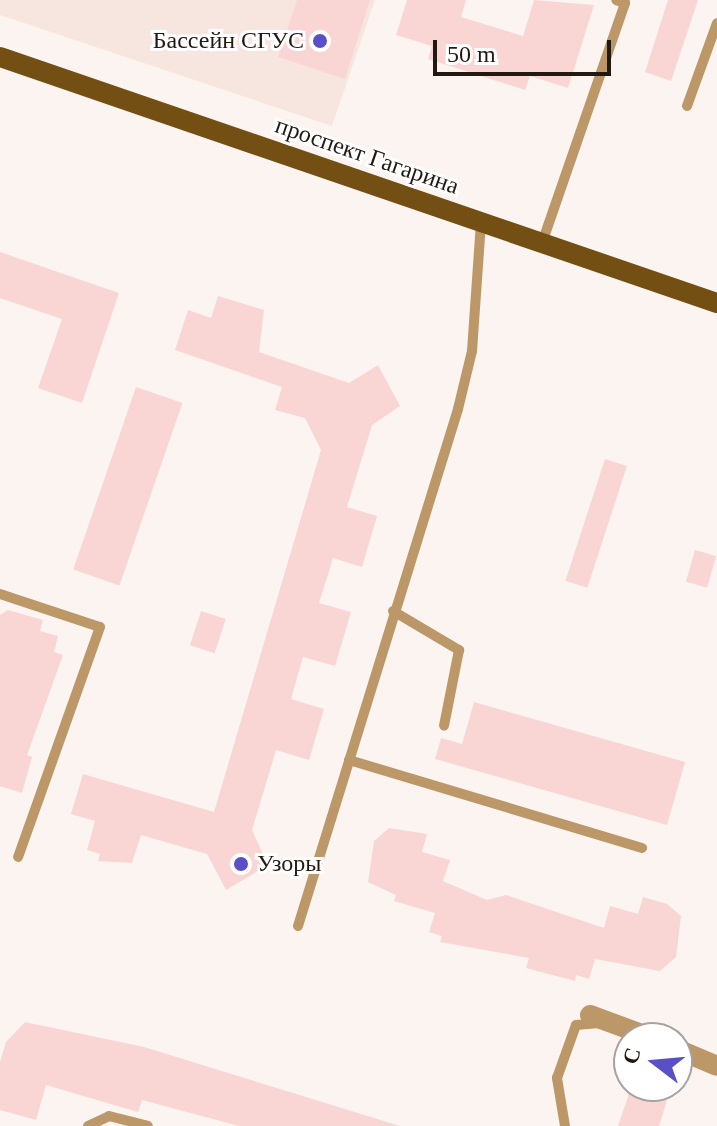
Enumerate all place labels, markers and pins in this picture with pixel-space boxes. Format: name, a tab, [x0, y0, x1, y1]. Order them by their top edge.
place label: Бассейн СГУС	[153, 27, 304, 55]
marker: Бассейн СГУС	[311, 32, 329, 50]
place label: Узоры	[257, 850, 321, 878]
marker: Узоры	[232, 855, 250, 873]

